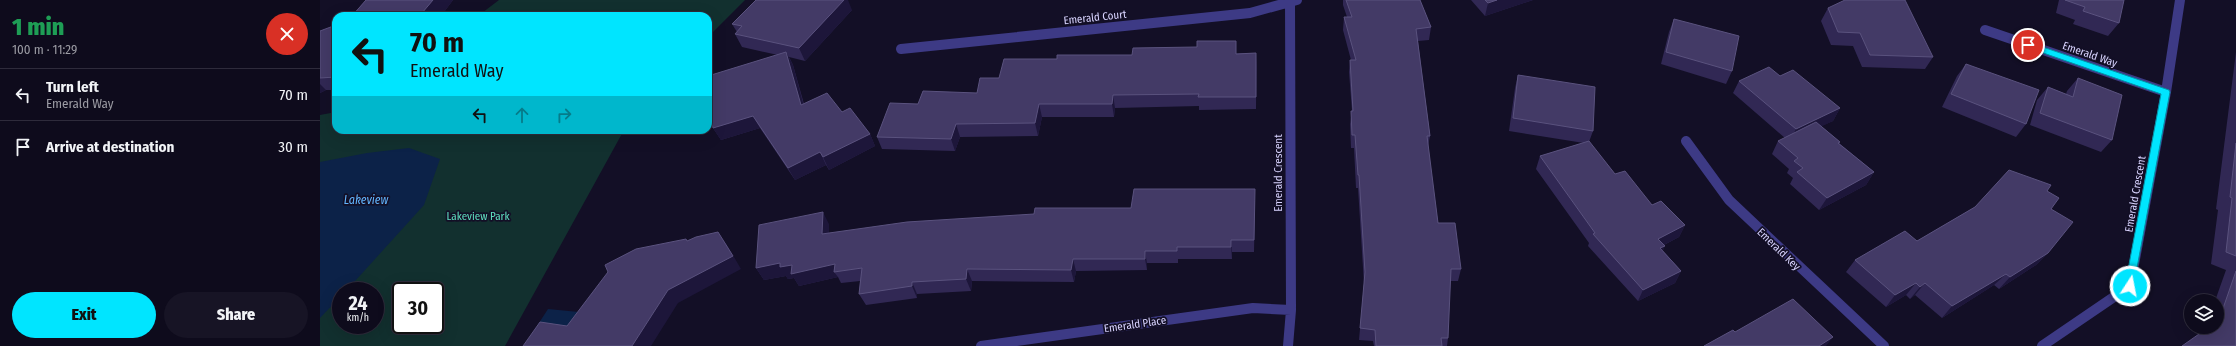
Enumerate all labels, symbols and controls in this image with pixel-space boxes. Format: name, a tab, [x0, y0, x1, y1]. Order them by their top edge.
street label: Emerald Court	[1063, 8, 1128, 27]
text: 1 min	[12, 13, 64, 41]
button: close	[266, 13, 308, 55]
text: 70 m	[410, 26, 464, 59]
icon: left	[344, 28, 396, 80]
pin	[2011, 28, 2045, 62]
icon: arrive	[2017, 34, 2039, 56]
street label: Emerald Way	[2061, 39, 2119, 70]
text: 100 m · 11:29	[12, 42, 77, 57]
text: Emerald Way	[410, 60, 503, 82]
text: Turn left	[46, 78, 99, 96]
icon: left	[12, 84, 34, 106]
text: 70 m	[279, 86, 308, 104]
text: Emerald Way	[46, 96, 113, 111]
icon: left	[469, 104, 491, 126]
icon: ahead	[511, 104, 533, 126]
icon: right	[553, 104, 575, 126]
street label: Emerald Crescent	[1272, 134, 1285, 212]
icon: arrive	[12, 136, 34, 158]
text: Arrive at destination	[46, 138, 174, 156]
text: 30 m	[278, 138, 308, 156]
street label: Emerald Crescent	[2122, 154, 2149, 233]
water label: Lakeview	[344, 193, 389, 207]
park label: Lakeview Park	[446, 210, 510, 223]
street label: Emerald Key	[1754, 226, 1803, 273]
position arrow	[2109, 265, 2151, 307]
speed limit sign: 30	[392, 282, 444, 334]
text: 24	[348, 291, 368, 315]
button: Exit	[12, 292, 156, 338]
button: Share	[164, 292, 308, 338]
map controls	[2184, 294, 2224, 334]
button: layers	[2184, 294, 2224, 334]
text: km/h	[347, 312, 369, 324]
street label: Emerald Place	[1103, 314, 1167, 335]

